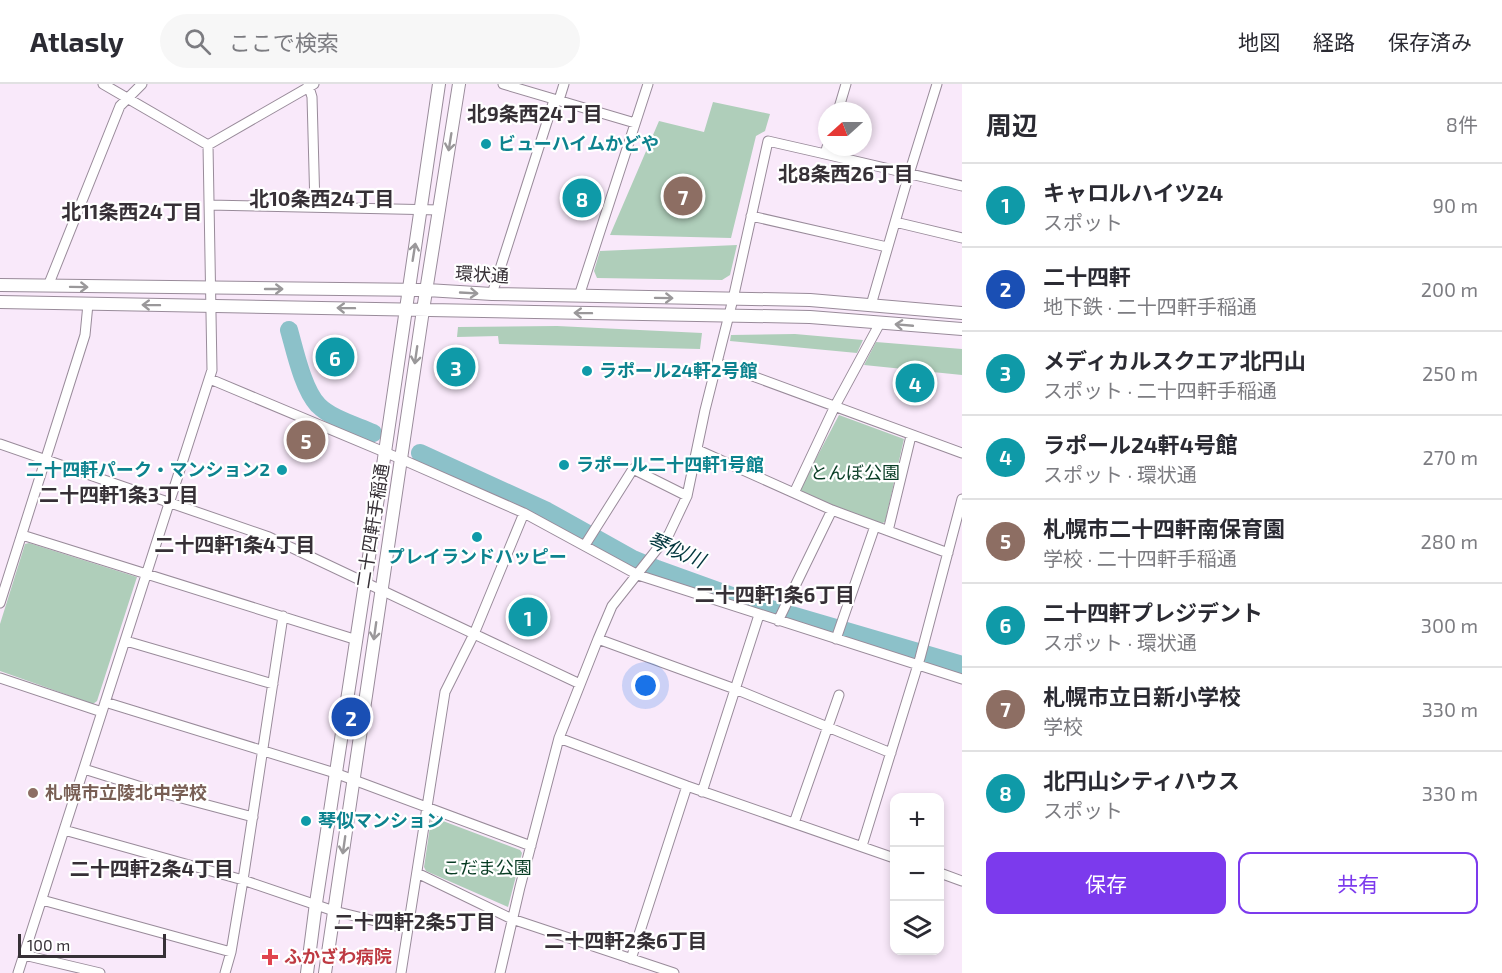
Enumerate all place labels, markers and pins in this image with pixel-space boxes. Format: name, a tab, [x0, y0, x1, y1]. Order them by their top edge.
place label: ビューハイムかどや	[498, 132, 659, 154]
marker: ビューハイムかどや	[479, 137, 493, 151]
pin: 7	[664, 174, 702, 218]
pin: 8	[562, 176, 602, 220]
pin: 6	[316, 334, 354, 380]
pin: 3	[436, 344, 476, 390]
place label: ラポール24軒2号館	[599, 359, 757, 381]
pin: 4	[896, 360, 934, 406]
marker: ラポール24軒2号館	[580, 364, 594, 378]
pin: 5	[286, 418, 326, 462]
place label: ラポール二十四軒1号館	[576, 453, 764, 475]
place label: 二十四軒パーク・マンション2	[26, 458, 270, 480]
marker: ラポール二十四軒1号館	[557, 458, 571, 472]
marker: 二十四軒パーク・マンション2	[275, 463, 289, 477]
marker: プレイランドハッピー	[470, 530, 484, 544]
place label: プレイランドハッピー	[387, 545, 567, 567]
pin: 1	[508, 594, 548, 640]
pin: 2	[332, 694, 370, 740]
place label: 札幌市立陵北中学校	[45, 781, 207, 803]
marker: 札幌市立陵北中学校	[26, 786, 40, 800]
place label: 琴似マンション	[318, 809, 444, 831]
marker: 琴似マンション	[299, 814, 313, 828]
place label: ふかざわ病院	[284, 945, 392, 967]
marker: ふかざわ病院	[261, 948, 279, 966]

